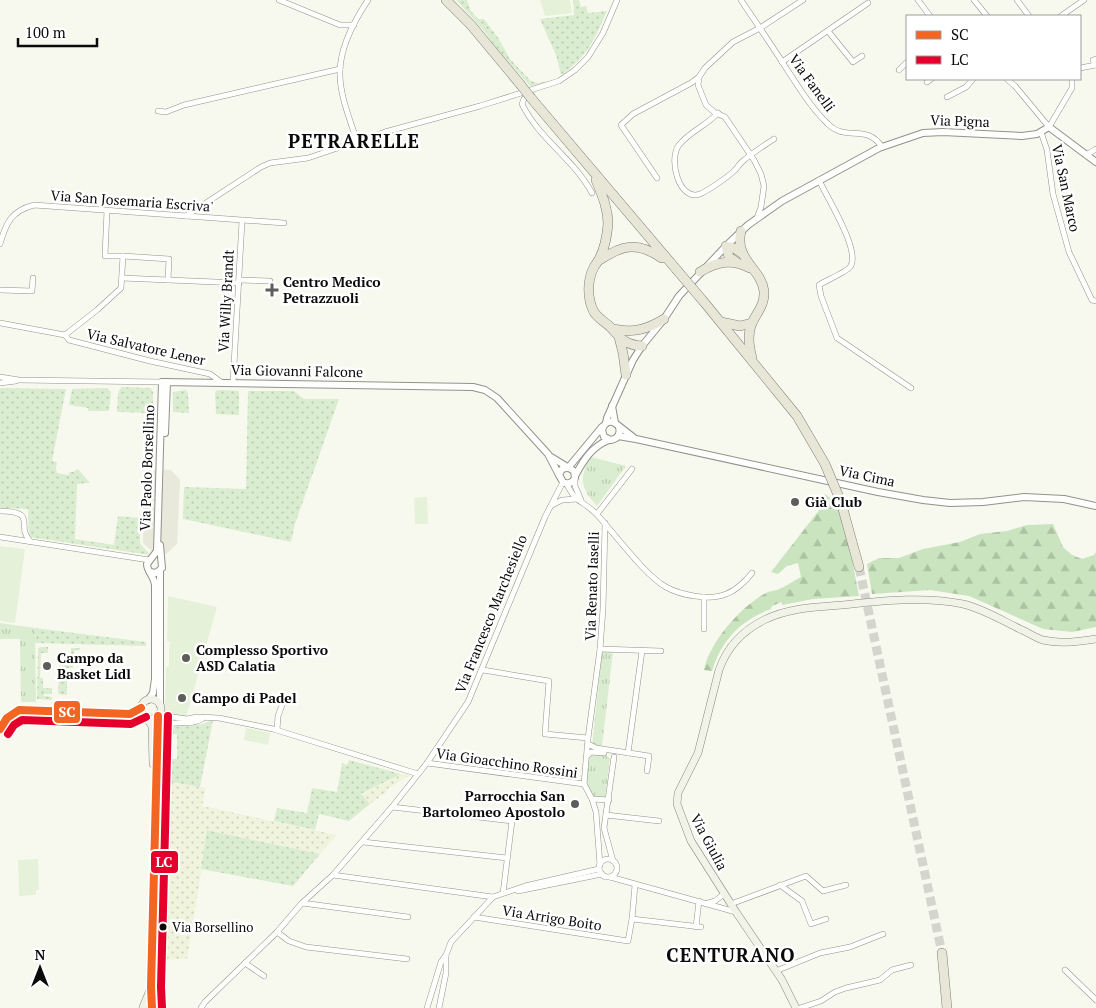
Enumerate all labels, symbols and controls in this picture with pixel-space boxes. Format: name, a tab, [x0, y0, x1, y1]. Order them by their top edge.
scale bar	[18, 15, 96, 47]
legend	[906, 15, 1081, 80]
text: 100 m	[25, 22, 66, 42]
text: SC	[951, 24, 969, 44]
text: LC	[951, 49, 969, 69]
street label: Via Fanelli	[785, 50, 840, 115]
street label: Via Pigna	[930, 110, 990, 131]
district label: PETRARELLE	[288, 128, 420, 153]
street label: Via San Marco	[1048, 142, 1085, 234]
street label: Via San Josemaria Escriva'	[50, 185, 214, 216]
street label: Via Willy Brandt	[213, 248, 238, 353]
place label: Centro Medico Petrazzuoli	[283, 272, 381, 307]
marker: Centro Medico Petrazzuoli	[265, 283, 279, 297]
street label: Via Salvatore Lener	[85, 324, 208, 370]
street label: Via Giovanni Falcone	[231, 360, 363, 381]
street label: Via Paolo Borsellino	[135, 404, 158, 531]
street label: Via Cima	[837, 460, 897, 491]
place label: Già Club	[805, 492, 862, 511]
marker: Già Club	[789, 496, 801, 508]
street label: Via Renato Iaselli	[580, 531, 603, 641]
street label: Via Francesco Marchesiello	[450, 532, 531, 696]
place label: Complesso Sportivo ASD Calatia	[196, 640, 328, 675]
place label: Campo da Basket Lidl	[57, 648, 131, 683]
marker: Complesso Sportivo ASD Calatia	[180, 652, 192, 664]
marker: Campo da Basket Lidl	[41, 660, 53, 672]
place label: Campo di Padel	[192, 688, 297, 707]
marker: Campo di Padel	[176, 692, 188, 704]
line badge: SC	[53, 700, 81, 724]
text: SC	[59, 702, 75, 721]
street label: Via Gioacchino Rossini	[435, 743, 579, 782]
place label: Parrocchia San Bartolomeo Apostolo	[423, 786, 565, 821]
marker: Parrocchia San Bartolomeo Apostolo	[569, 798, 581, 810]
street label: Via Giulia	[687, 810, 732, 873]
line badge: LC	[150, 850, 179, 874]
text: LC	[155, 852, 173, 871]
street label: Via Arrigo Boito	[501, 900, 603, 935]
place label: Via Borsellino	[172, 918, 254, 936]
marker: Via Borsellino	[158, 922, 168, 932]
district label: CENTURANO	[666, 942, 796, 967]
north arrow	[15, 943, 65, 993]
text: N	[35, 945, 46, 964]

